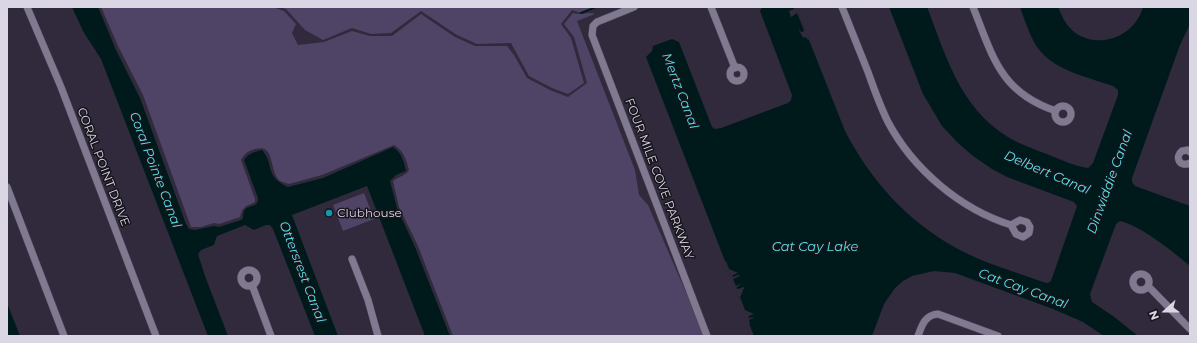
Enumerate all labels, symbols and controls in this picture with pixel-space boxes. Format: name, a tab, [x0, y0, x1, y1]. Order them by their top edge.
water label: Mertz Canal	[658, 51, 702, 131]
street label: FOUR MILE COVE PARKWAY	[622, 96, 696, 262]
street label: CORAL POINT DRIVE	[74, 106, 132, 228]
water label: Coral Pointe Canal	[126, 110, 184, 230]
water label: Dinwiddie Canal	[1084, 128, 1136, 236]
water label: Delbert Canal	[1002, 148, 1092, 198]
place label: Clubhouse	[337, 206, 402, 220]
marker: Clubhouse	[324, 208, 334, 218]
water label: Ottersrest Canal	[275, 219, 329, 325]
water label: Cat Cay Lake	[772, 239, 858, 255]
water label: Cat Cay Canal	[976, 266, 1070, 312]
north arrow	[1145, 291, 1185, 331]
text: N	[1146, 309, 1162, 322]

